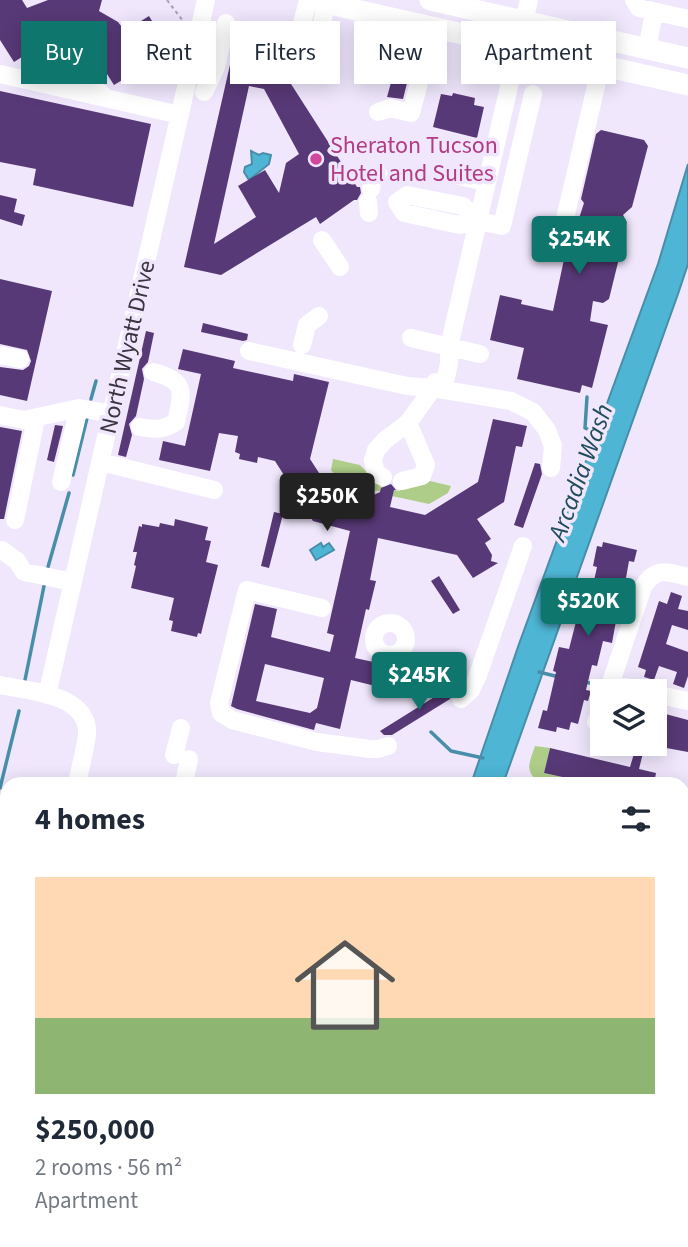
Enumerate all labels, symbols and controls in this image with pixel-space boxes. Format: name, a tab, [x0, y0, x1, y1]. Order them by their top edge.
chip: Buy	[21, 21, 107, 84]
chip: Rent	[121, 21, 216, 84]
chip: Filters	[230, 21, 340, 84]
chip: New	[354, 21, 447, 84]
chip: Apartment	[461, 21, 616, 84]
place label: Sheraton Tucson Hotel and Suites	[330, 128, 498, 191]
marker: Sheraton Tucson Hotel and Suites	[308, 151, 324, 167]
pin: $254K	[530, 216, 628, 276]
text: $254K	[548, 222, 610, 255]
street label: North Wyatt Drive	[91, 257, 164, 437]
water label: Arcadia Wash	[538, 398, 622, 548]
pin: $250K	[278, 474, 376, 533]
text: $250K	[296, 479, 358, 512]
pin: $520K	[539, 578, 637, 638]
text: $520K	[557, 584, 619, 617]
pin: $245K	[370, 652, 468, 712]
text: $245K	[388, 658, 450, 691]
map controls	[590, 679, 667, 756]
button: layers	[590, 679, 667, 756]
text: 4 homes	[35, 798, 145, 841]
icon: filters	[617, 800, 655, 838]
icon: home	[282, 922, 408, 1048]
text: $250,000	[35, 1108, 155, 1151]
text: 2 rooms · 56 m²	[35, 1151, 182, 1184]
text: Apartment	[35, 1184, 138, 1217]

